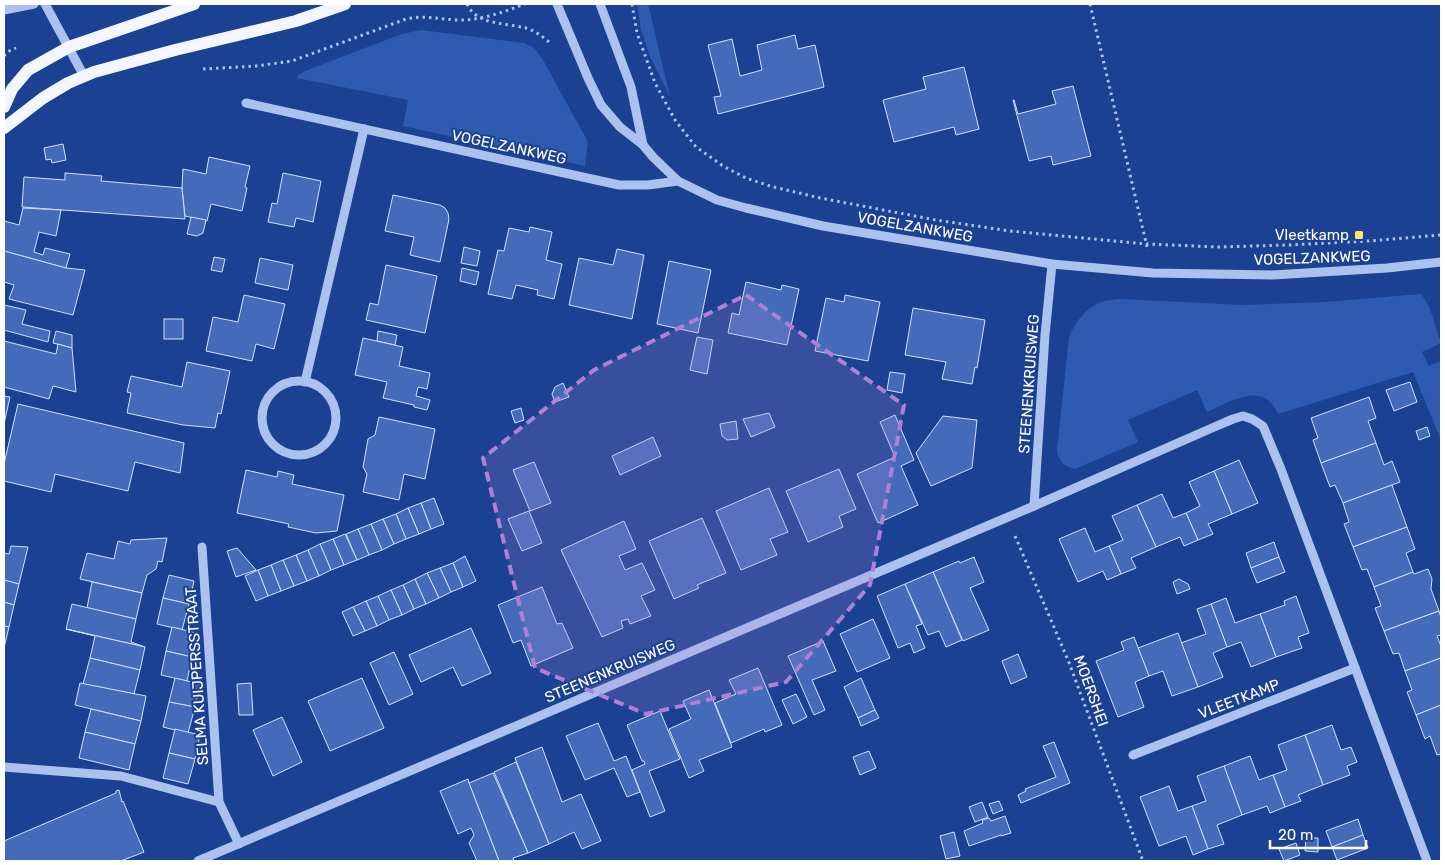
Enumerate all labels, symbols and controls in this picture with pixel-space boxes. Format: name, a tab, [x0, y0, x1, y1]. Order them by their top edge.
street label: VOGELZANKWEG	[450, 126, 568, 168]
street label: VOGELZANKWEG	[856, 208, 974, 246]
place label: Vleetkamp	[1275, 226, 1349, 244]
marker: Vleetkamp	[1353, 229, 1365, 241]
street label: VOGELZANKWEG	[1253, 247, 1371, 269]
street label: STEENENKRUISWEG	[1015, 314, 1043, 454]
street label: SELMA KUIJPERSSTRAAT	[182, 586, 212, 766]
street label: STEENENKRUISWEG	[542, 635, 678, 707]
street label: MOERSHEI	[1070, 653, 1112, 729]
street label: VLEETKAMP	[1196, 675, 1283, 723]
scale bar	[1270, 818, 1366, 850]
text: 20 m	[1278, 826, 1313, 844]

